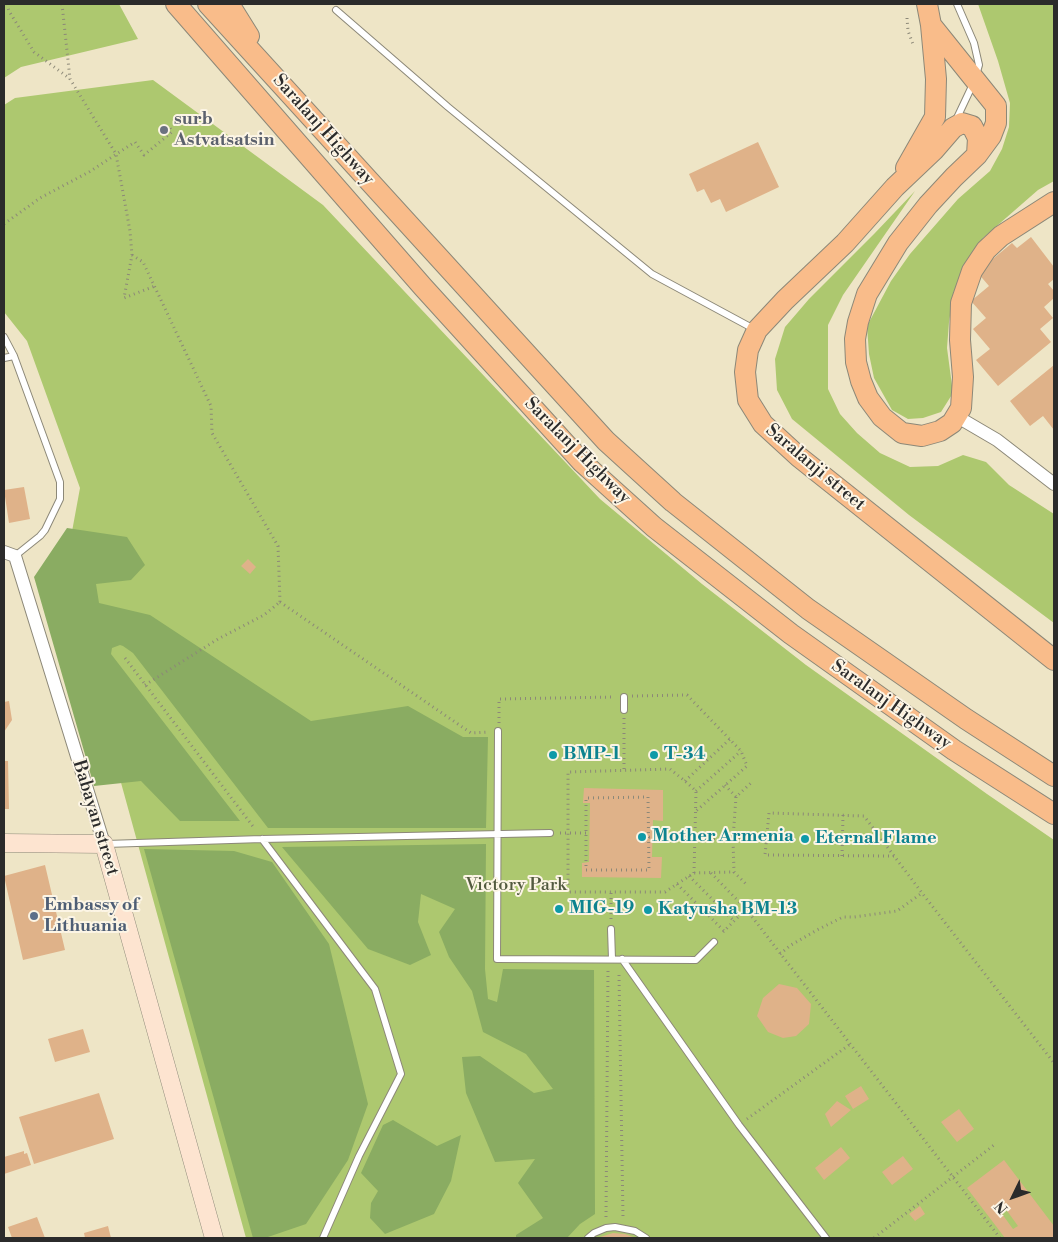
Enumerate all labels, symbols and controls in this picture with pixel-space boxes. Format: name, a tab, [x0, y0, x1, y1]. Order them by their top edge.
street label: Saralanj Highway	[268, 70, 378, 190]
place label: surb Astvatsatsin	[174, 109, 275, 152]
marker: surb Astvatsatsin	[158, 124, 170, 136]
street label: Saralanj Highway	[519, 393, 635, 509]
street label: Saralanji street	[761, 420, 869, 516]
street label: Saralanj Highway	[827, 656, 955, 754]
place label: BMP-1	[563, 744, 620, 766]
place label: T-34	[664, 744, 706, 766]
marker: BMP-1	[547, 749, 559, 761]
marker: T-34	[648, 749, 660, 761]
street label: Babayan street	[67, 758, 123, 878]
place label: Mother Armenia	[652, 826, 794, 848]
place label: Eternal Flame	[815, 828, 937, 850]
marker: Mother Armenia	[636, 831, 648, 843]
marker: Eternal Flame	[799, 833, 811, 845]
park label: Victory Park	[465, 875, 567, 897]
place label: Embassy of Lithuania	[44, 895, 138, 938]
place label: MIG-19	[569, 898, 634, 920]
place label: Katyusha BM-13	[658, 899, 797, 921]
marker: MIG-19	[553, 903, 565, 915]
marker: Katyusha BM-13	[642, 904, 654, 916]
marker: Embassy of Lithuania	[28, 910, 40, 922]
north arrow	[988, 1172, 1038, 1222]
text: N	[991, 1197, 1012, 1217]

